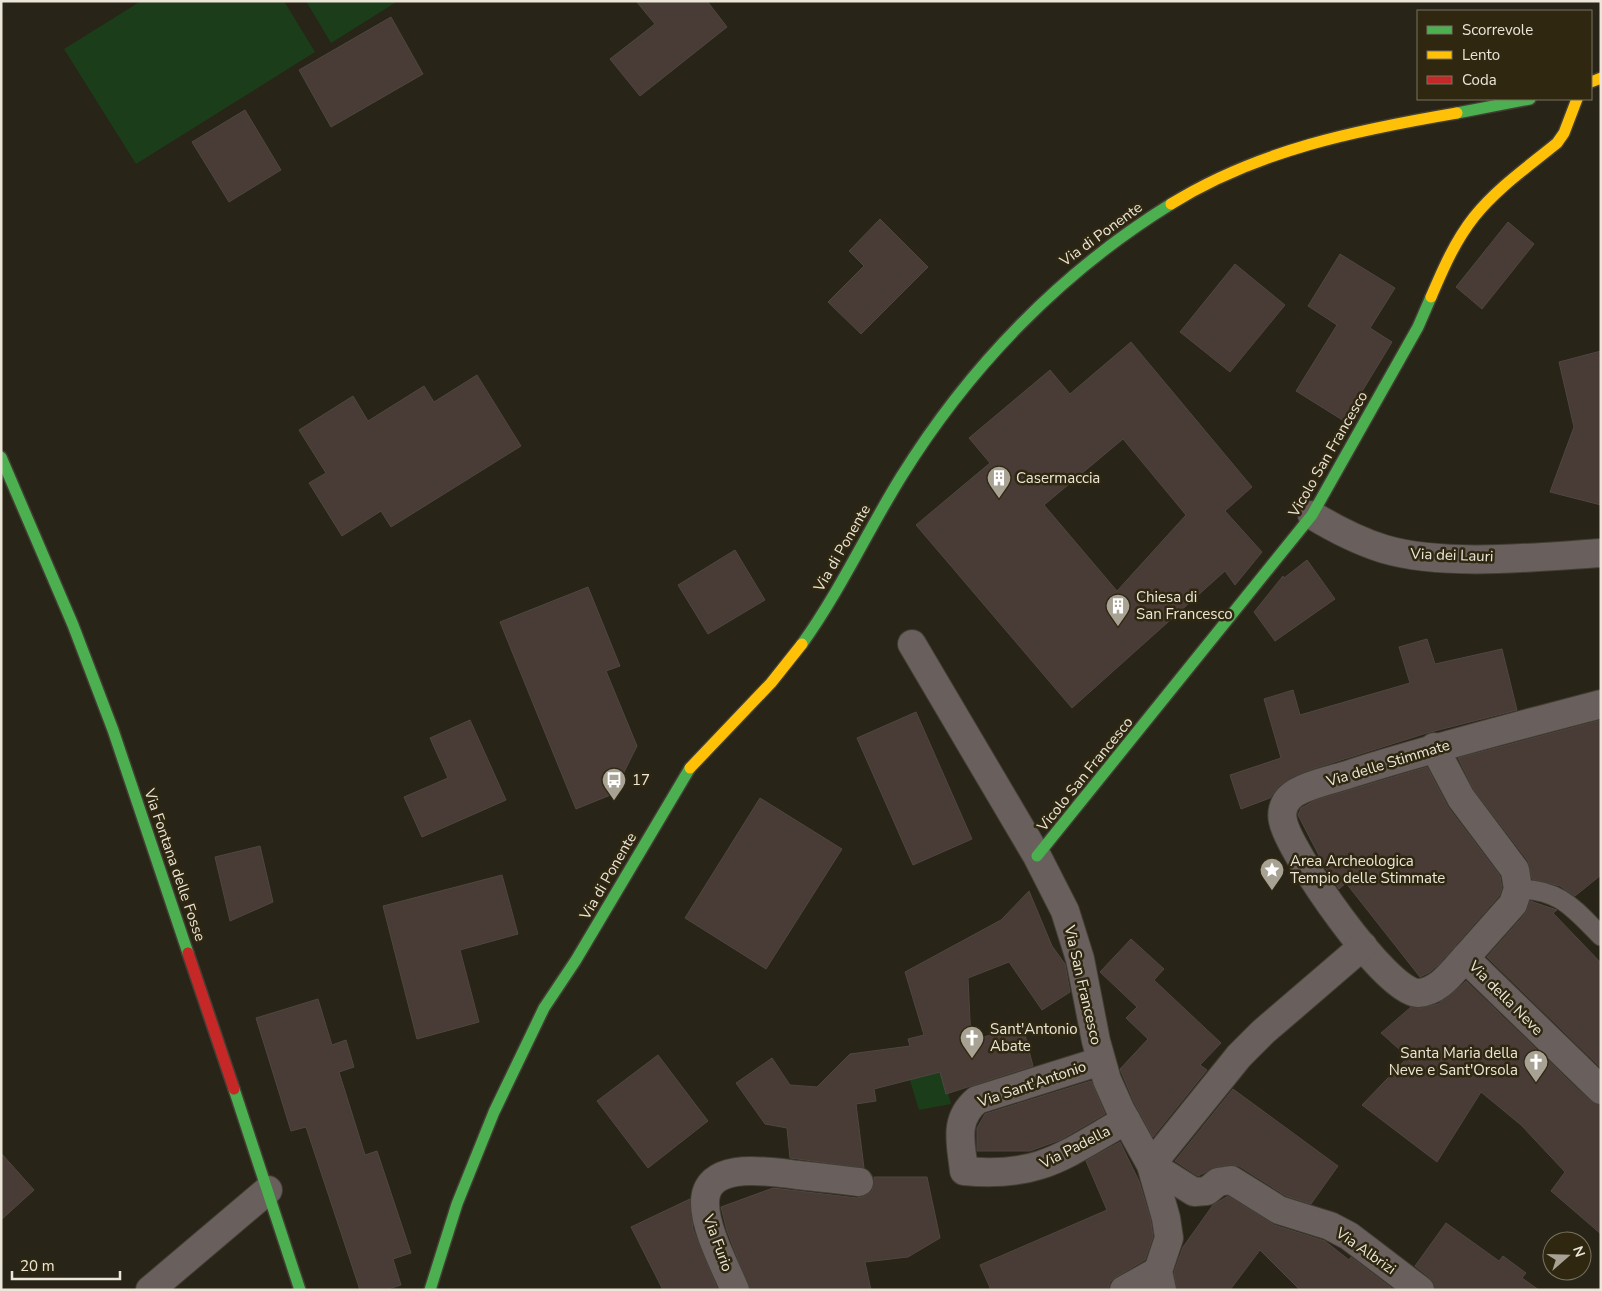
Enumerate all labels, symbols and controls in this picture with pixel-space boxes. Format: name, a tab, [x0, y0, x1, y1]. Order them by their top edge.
legend	[1417, 10, 1592, 100]
text: Scorrevole	[1462, 20, 1533, 40]
text: Lento	[1462, 45, 1500, 65]
text: Coda	[1462, 70, 1497, 90]
street label: Via di Ponente	[1055, 197, 1146, 271]
street label: Vicolo San Francesco	[1283, 387, 1372, 521]
building icon: Casermaccia	[986, 465, 1012, 499]
place label: Casermaccia	[1016, 468, 1100, 488]
street label: Via di Ponente	[808, 501, 875, 596]
street label: Via dei Lauri	[1409, 544, 1494, 566]
place label: Chiesa di San Francesco	[1136, 587, 1233, 624]
building icon: Chiesa di San Francesco	[1105, 593, 1131, 627]
street label: Vicolo San Francesco	[1032, 713, 1137, 836]
street label: Via delle Stimmate	[1323, 735, 1452, 792]
bus stop icon: 17	[601, 767, 627, 801]
place label: 17	[632, 770, 650, 790]
street label: Via Fontana delle Fosse	[139, 785, 211, 944]
street label: Via di Ponente	[574, 829, 641, 924]
place label: Area Archeologica Tempio delle Stimmate	[1290, 851, 1445, 888]
place icon: Area Archeologica Tempio delle Stimmate	[1259, 857, 1285, 891]
street label: Via San Francesco	[1059, 922, 1106, 1047]
street label: Via della Neve	[1464, 956, 1548, 1040]
place label: Sant'Antonio Abate	[990, 1019, 1078, 1056]
church icon: Sant'Antonio Abate	[959, 1025, 985, 1059]
place label: Santa Maria della Neve e Sant'Orsola	[1389, 1043, 1518, 1080]
church icon: Santa Maria della Neve e Sant'Orsola	[1523, 1049, 1549, 1083]
street label: Via Sant'Antonio	[974, 1056, 1089, 1112]
street label: Via Padella	[1036, 1121, 1114, 1174]
street label: Via Furio	[698, 1211, 738, 1274]
street label: Via Albrizi	[1331, 1222, 1400, 1279]
north arrow	[1542, 1231, 1592, 1281]
text: N	[1568, 1244, 1589, 1260]
scale bar	[12, 1248, 120, 1280]
text: 20 m	[20, 1256, 55, 1276]

